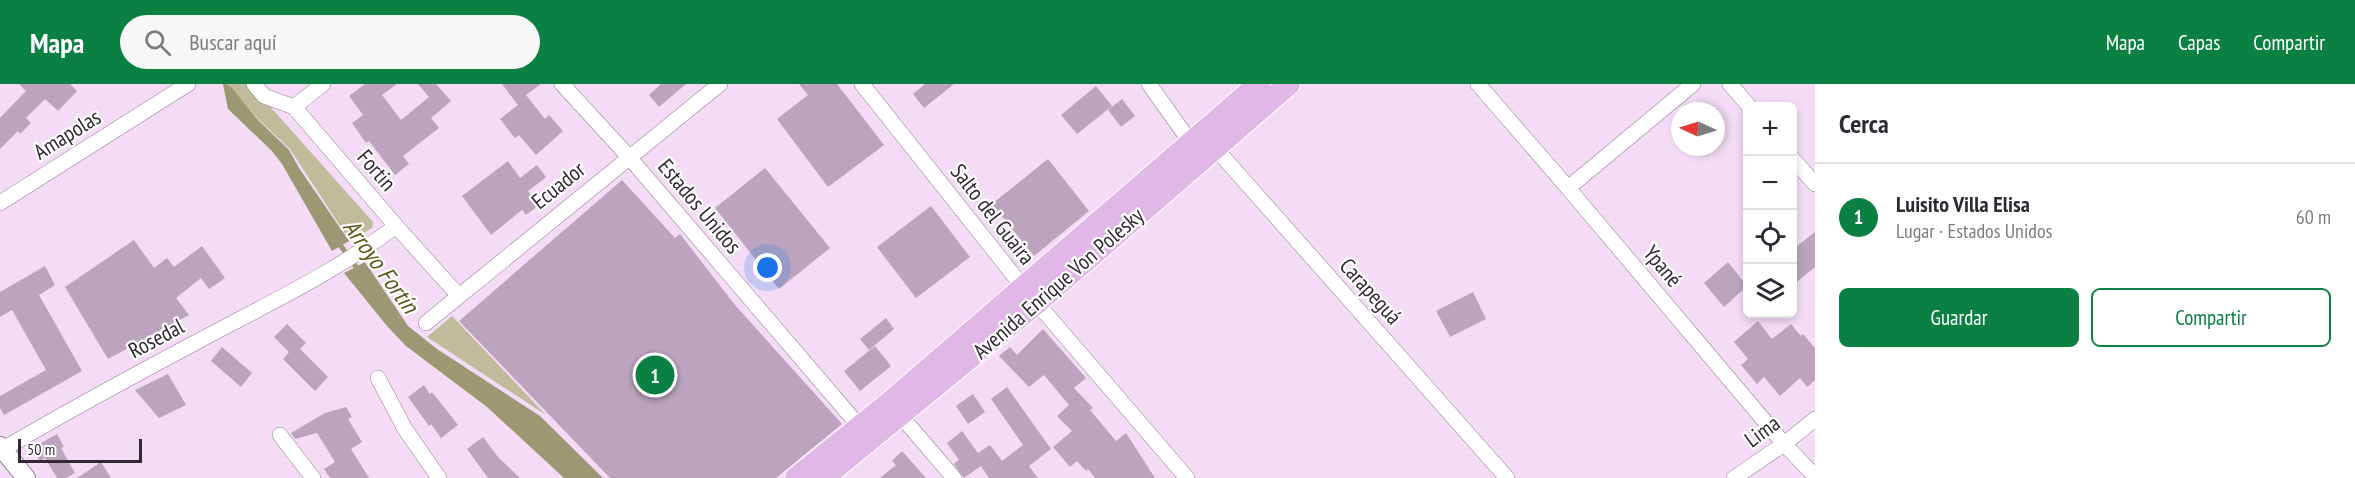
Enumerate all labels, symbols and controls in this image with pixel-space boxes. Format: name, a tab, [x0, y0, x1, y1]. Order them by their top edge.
search box	[120, 15, 540, 69]
text: Mapa	[30, 24, 84, 61]
icon: search	[141, 26, 174, 59]
text: Buscar aquí	[189, 28, 277, 56]
text: Mapa	[2106, 29, 2145, 56]
text: Capas	[2178, 29, 2220, 56]
text: Compartir	[2253, 29, 2325, 56]
north arrow	[1671, 102, 1725, 156]
map controls	[1743, 102, 1797, 318]
button: +	[1743, 102, 1797, 156]
street label: Amapolas	[28, 103, 106, 165]
text: Cerca	[1839, 107, 1889, 140]
street label: Fortin	[351, 144, 403, 196]
street label: Estados Unidos	[652, 153, 748, 259]
street label: Ecuador	[526, 155, 590, 215]
button: −	[1743, 156, 1797, 210]
street label: Salto del Guaira	[945, 158, 1041, 270]
text: Luisito Villa Elisa	[1896, 190, 2030, 218]
street label: Avenida Enrique Von Polesky	[967, 201, 1150, 365]
text: 1	[1854, 204, 1863, 230]
text: 60 m	[2296, 204, 2331, 230]
button: locate	[1743, 210, 1797, 264]
water label: Arroyo Fortín	[336, 213, 426, 320]
text: Lugar · Estados Unidos	[1896, 218, 2052, 244]
street label: Ypané	[1638, 239, 1688, 293]
street label: Carapeguá	[1334, 252, 1408, 330]
your location	[753, 253, 782, 282]
button: layers	[1743, 264, 1797, 318]
button: Guardar	[1839, 288, 2079, 347]
button: Compartir	[2091, 288, 2331, 347]
street label: Rosedal	[123, 311, 189, 364]
pin: 1	[636, 352, 674, 398]
street label: Lima	[1739, 409, 1785, 453]
scale bar	[18, 436, 142, 464]
text: 50 m	[27, 439, 55, 459]

